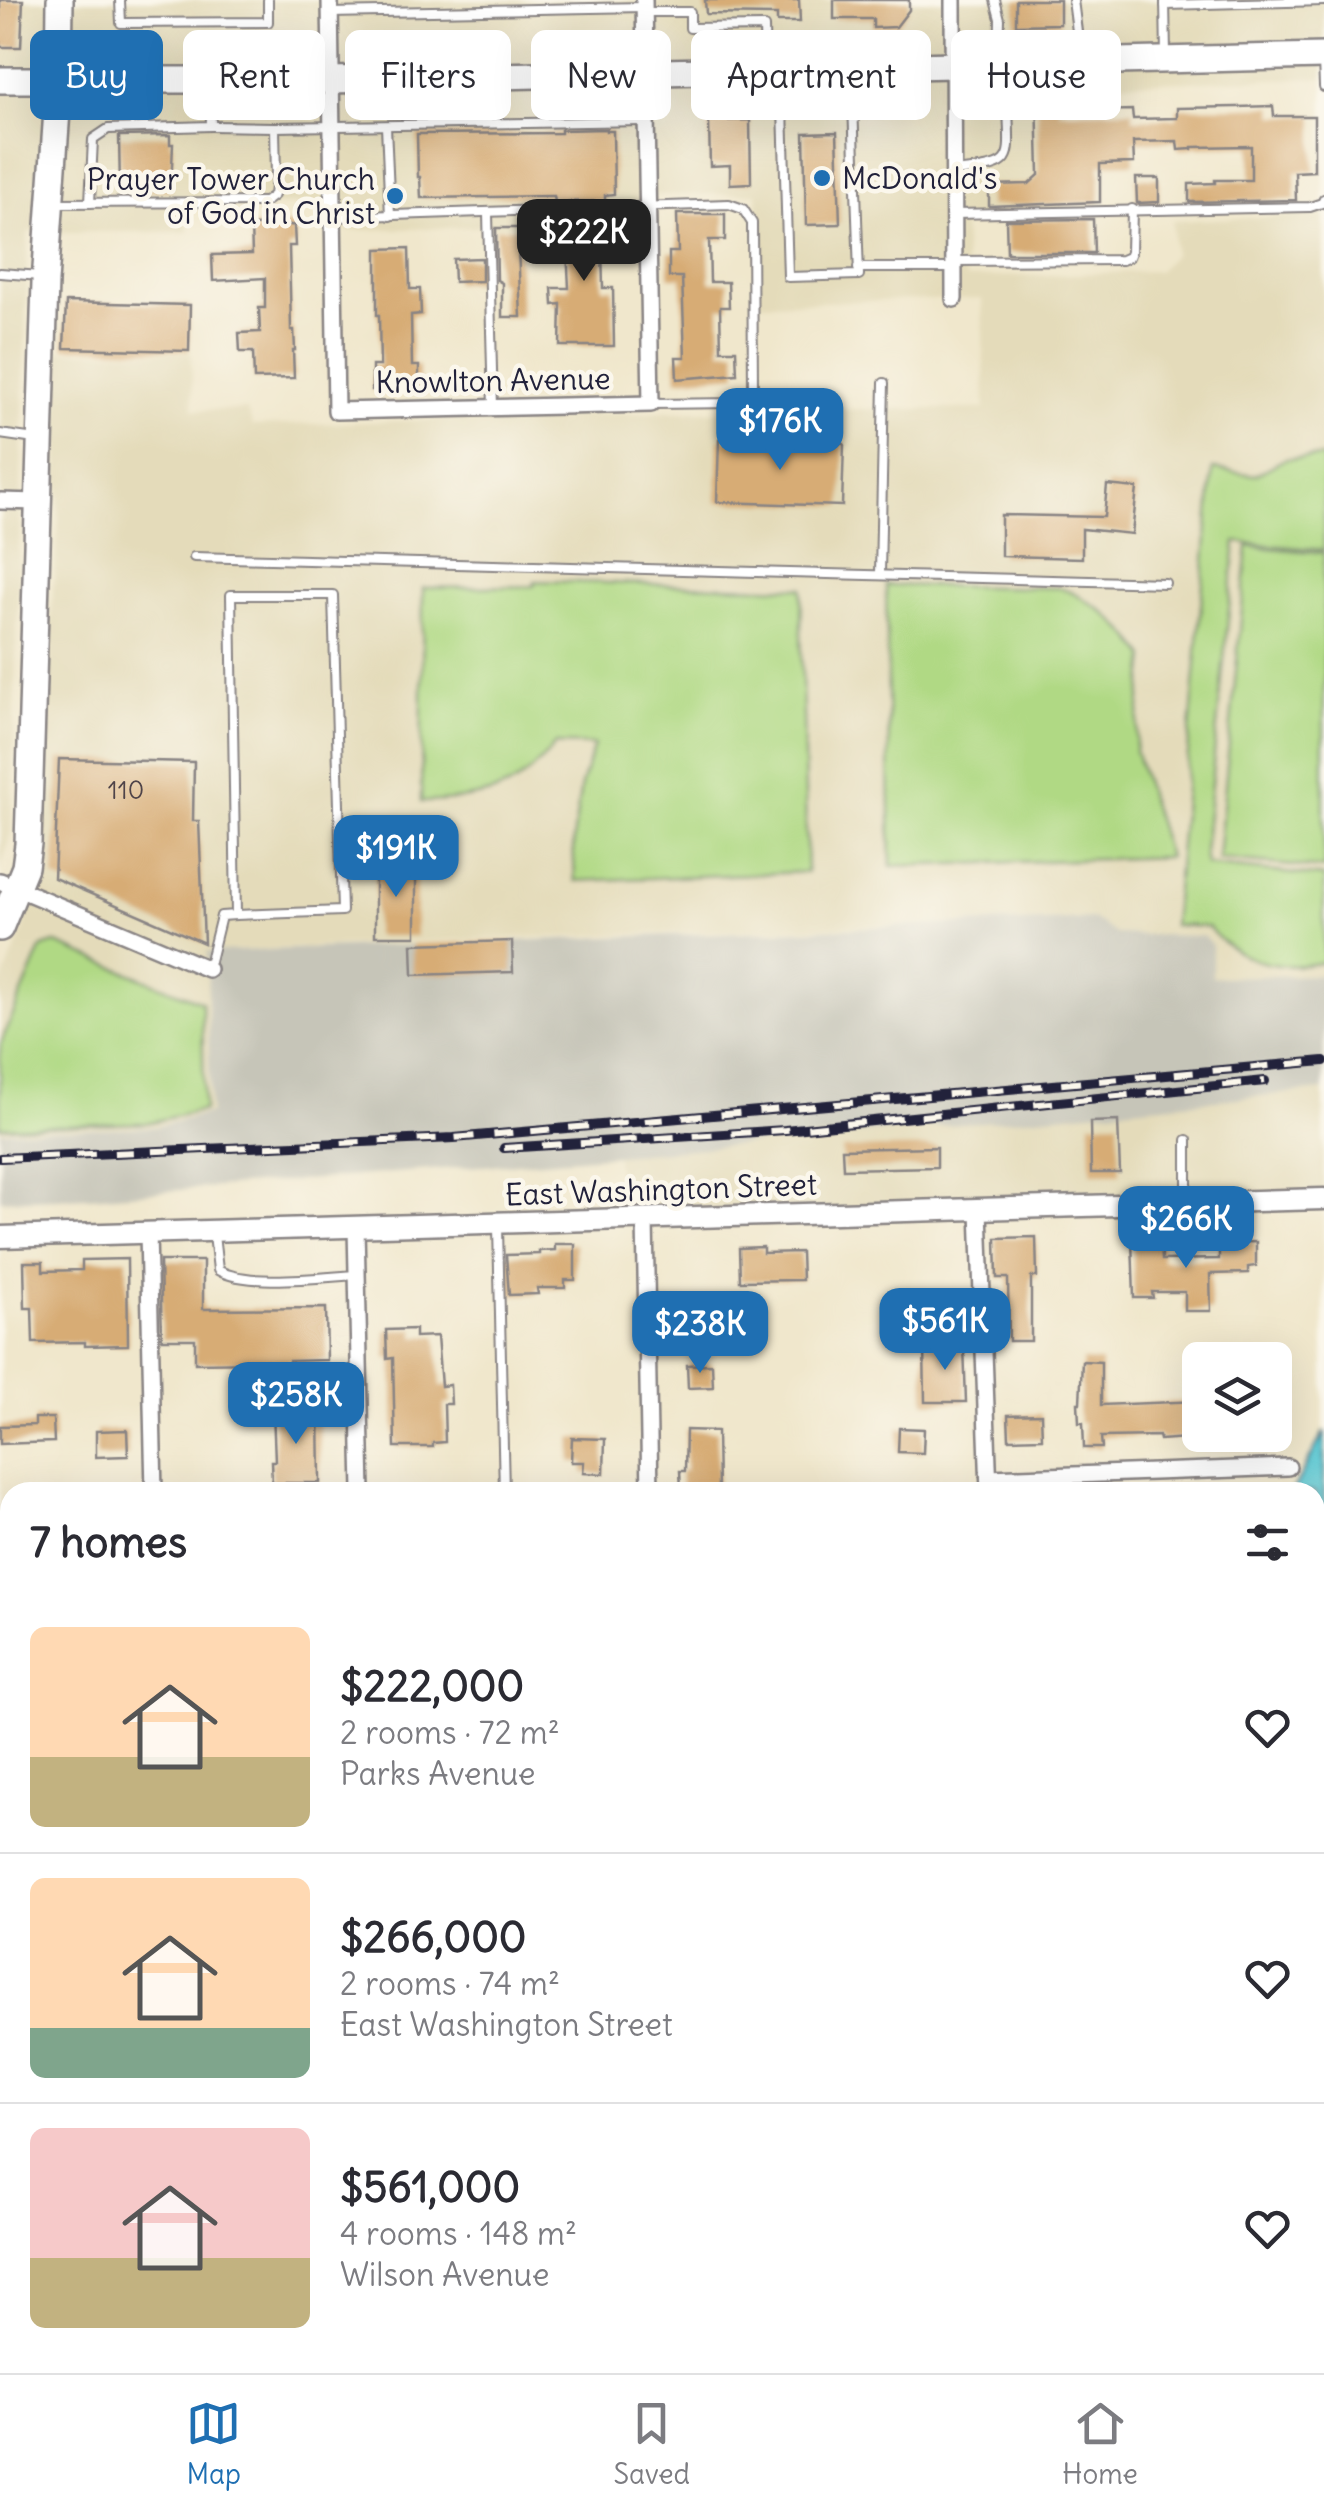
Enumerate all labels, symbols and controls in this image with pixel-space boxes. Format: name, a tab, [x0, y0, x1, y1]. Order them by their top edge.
chip: Buy	[30, 30, 163, 120]
chip: Rent	[183, 30, 325, 120]
chip: Filters	[345, 30, 511, 120]
chip: New	[531, 30, 671, 120]
chip: Apartment	[691, 30, 931, 120]
chip: House	[951, 30, 1121, 120]
place label: McDonald's	[842, 159, 997, 197]
place label: Prayer Tower Church of God in Christ	[87, 160, 375, 232]
marker: McDonald's	[811, 167, 833, 189]
marker: Prayer Tower Church of God in Christ	[384, 185, 406, 207]
pin: $222K	[514, 199, 654, 284]
text: $222K	[539, 211, 629, 252]
street label: Knowlton Avenue	[375, 359, 611, 401]
pin: $176K	[710, 388, 850, 473]
text: $176K	[738, 400, 822, 441]
house number: 110	[108, 774, 144, 806]
pin: $191K	[326, 815, 466, 900]
text: $191K	[356, 827, 436, 868]
street label: East Washington Street	[504, 1165, 818, 1213]
pin: $266K	[1116, 1186, 1256, 1271]
text: $266K	[1140, 1198, 1232, 1239]
pin: $561K	[875, 1288, 1015, 1373]
pin: $238K	[630, 1291, 770, 1376]
text: $561K	[901, 1300, 989, 1341]
text: $238K	[654, 1303, 746, 1344]
map controls	[1182, 1342, 1292, 1452]
button: layers	[1182, 1342, 1292, 1452]
pin: $258K	[226, 1362, 366, 1447]
text: $258K	[250, 1374, 342, 1415]
icon: filters	[1240, 1515, 1295, 1570]
text: 7 homes	[30, 1516, 187, 1568]
text: $222,000	[340, 1660, 524, 1712]
icon: home	[110, 1667, 230, 1787]
icon: heart	[1240, 1700, 1295, 1755]
text: 2 rooms · 72 m²	[340, 1712, 560, 1753]
text: Parks Avenue	[340, 1753, 536, 1794]
text: $266,000	[340, 1911, 526, 1963]
icon: home	[110, 1918, 230, 2038]
icon: heart	[1240, 1951, 1295, 2006]
text: 2 rooms · 74 m²	[340, 1963, 560, 2004]
text: East Washington Street	[340, 2004, 673, 2045]
text: $561,000	[340, 2161, 520, 2213]
icon: home	[110, 2168, 230, 2288]
icon: heart	[1240, 2201, 1295, 2256]
text: 4 rooms · 148 m²	[340, 2213, 577, 2254]
text: Wilson Avenue	[340, 2254, 549, 2295]
tab: Map	[186, 2396, 241, 2492]
tab: Saved	[613, 2396, 690, 2492]
tab: Home	[1062, 2396, 1138, 2492]

